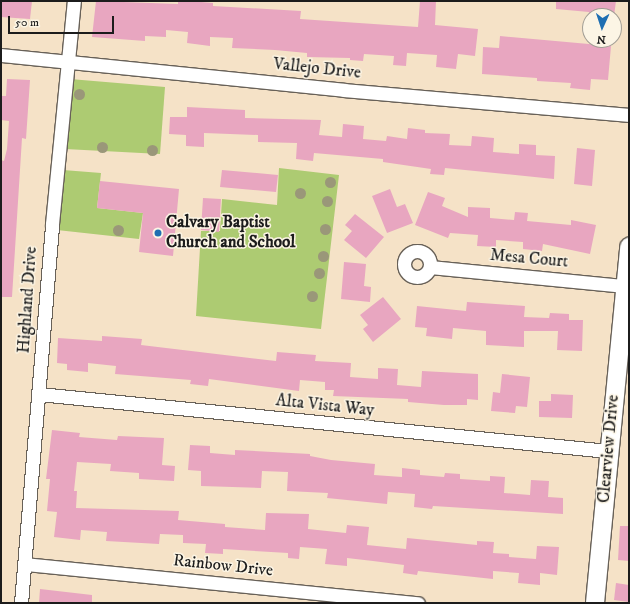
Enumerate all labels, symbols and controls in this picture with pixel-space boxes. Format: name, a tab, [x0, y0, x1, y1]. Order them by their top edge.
scale bar	[10, 8, 116, 34]
north arrow	[582, 8, 622, 48]
text: 50 m	[15, 15, 39, 30]
text: N	[597, 32, 606, 46]
street label: Vallejo Drive	[272, 54, 362, 84]
place label: Calvary Baptist Church and School	[166, 213, 295, 253]
marker: Calvary Baptist Church and School	[153, 228, 163, 238]
street label: Mesa Court	[489, 245, 569, 273]
street label: Highland Drive	[14, 246, 42, 354]
street label: Alta Vista Way	[275, 391, 375, 421]
street label: Clearview Drive	[594, 394, 624, 504]
street label: Rainbow Drive	[172, 551, 274, 581]

